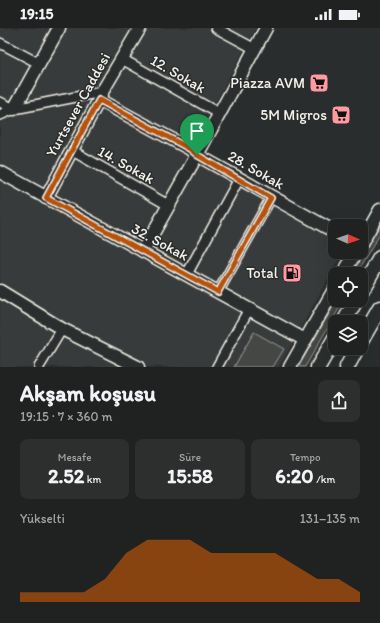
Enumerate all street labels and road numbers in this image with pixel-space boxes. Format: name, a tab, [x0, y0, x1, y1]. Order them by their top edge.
street label: Yurtsever Caddesi	[42, 50, 114, 160]
street label: 12. Sokak	[147, 51, 209, 97]
street label: 14. Sokak	[95, 142, 158, 188]
street label: 28. Sokak	[225, 147, 288, 193]
street label: 32. Sokak	[128, 219, 192, 265]

